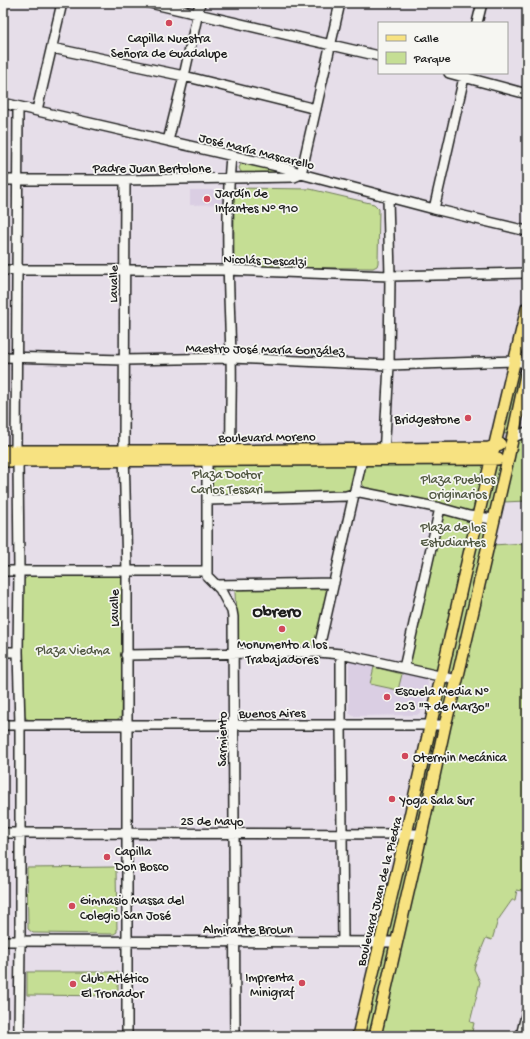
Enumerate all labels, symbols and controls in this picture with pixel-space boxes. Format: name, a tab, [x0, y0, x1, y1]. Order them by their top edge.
marker: Capilla Nuestra Señora de Guadalupe	[164, 18, 174, 28]
legend	[378, 22, 508, 74]
place label: Capilla Nuestra Señora de Guadalupe	[111, 32, 227, 62]
text: Calle	[414, 33, 439, 47]
text: Parque	[413, 53, 451, 67]
street label: José María Mascarello	[197, 131, 316, 174]
street label: Padre Juan Bertolone	[92, 162, 211, 177]
place label: Jardín de Infantes N° 910	[215, 187, 299, 217]
marker: Jardín de Infantes N° 910	[202, 194, 212, 204]
street label: Nicolás Descalzi	[223, 253, 307, 270]
street label: Lavalle	[107, 265, 122, 303]
street label: Maestro José María González	[185, 342, 346, 359]
place label: Bridgestone	[393, 413, 460, 428]
marker: Bridgestone	[463, 413, 473, 423]
street label: Boulevard Moreno	[217, 430, 316, 447]
park label: Plaza Doctor Carlos Tessari	[191, 468, 263, 498]
park label: Plaza Pueblos Originarios	[420, 473, 496, 503]
park label: Plaza de los Estudiantes	[419, 521, 487, 551]
street label: Lavalle	[108, 589, 123, 627]
district label: Obrero	[253, 603, 302, 623]
marker: Monumento a los Trabajadores	[277, 624, 287, 634]
place label: Monumento a los Trabajadores	[237, 638, 328, 668]
park label: Plaza Viedma	[35, 644, 111, 659]
place label: Escuela Media Nº 203 "7 de Marzo"	[395, 685, 490, 715]
marker: Escuela Media Nº 203 "7 de Marzo"	[382, 692, 392, 702]
street label: Buenos Aires	[238, 706, 307, 723]
street label: Sarmiento	[216, 711, 231, 766]
marker: Otermin Mecánica	[400, 751, 410, 761]
place label: Otermin Mecánica	[413, 751, 508, 766]
marker: Yoga Sala Sur	[387, 794, 397, 804]
place label: Yoga Sala Sur	[399, 794, 475, 809]
street label: 25 de Mayo	[180, 815, 244, 830]
street label: Boulevard Juan de la Piedra	[354, 815, 406, 969]
place label: Capilla Don Bosco	[114, 845, 169, 875]
marker: Capilla Don Bosco	[102, 852, 112, 862]
place label: Gimnasio Massa del Colegio San José	[80, 894, 185, 924]
marker: Gimnasio Massa del Colegio San José	[67, 901, 77, 911]
street label: Almirante Brown	[203, 923, 294, 938]
place label: Imprenta Minigraf	[245, 971, 295, 1001]
place label: Club Atlético El Tronador	[81, 972, 149, 1002]
marker: Imprenta Minigraf	[297, 978, 307, 988]
marker: Club Atlético El Tronador	[68, 979, 78, 989]

